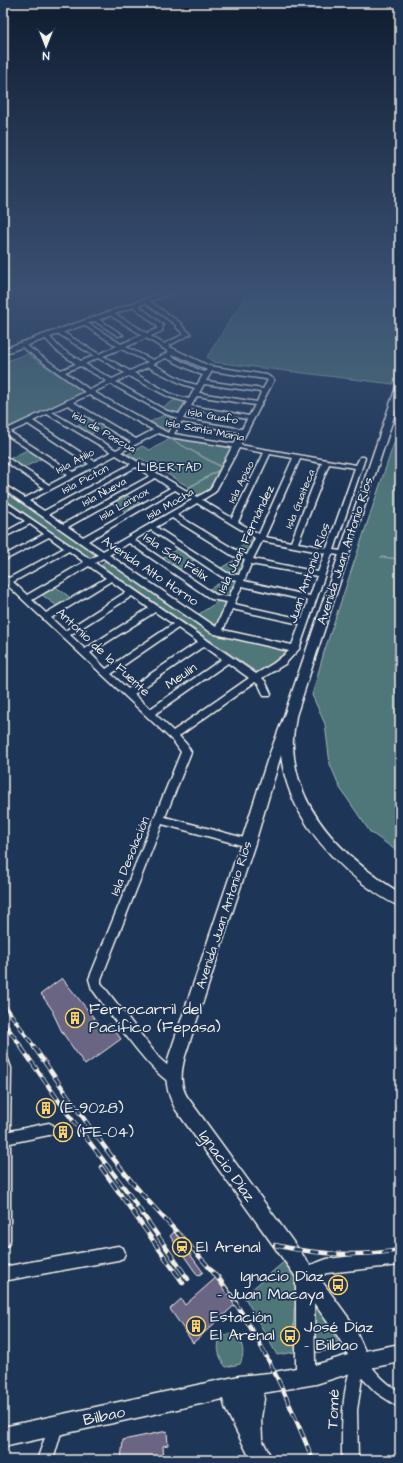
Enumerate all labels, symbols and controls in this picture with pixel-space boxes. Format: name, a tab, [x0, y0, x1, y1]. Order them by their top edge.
north arrow	[26, 26, 66, 66]
text: N	[42, 48, 49, 63]
street label: Isla Guafo	[187, 404, 240, 428]
street label: Isla de Pascua	[69, 408, 139, 456]
street label: Isla Santa María	[165, 415, 246, 445]
street label: Isla Atilio	[53, 444, 98, 477]
street label: Isla Apiao	[224, 458, 258, 506]
district label: LIBERTAD	[137, 459, 203, 476]
street label: Isla Picton	[59, 460, 111, 498]
street label: Isla Guaiteca	[281, 467, 319, 531]
street label: Isla Nueva	[79, 473, 129, 510]
street label: Avenida Juan Antonio Ríos	[313, 474, 378, 627]
street label: Isla Juan Fernández	[213, 482, 279, 596]
street label: Isla Lennox	[96, 483, 152, 524]
street label: Isla Mocha	[144, 484, 197, 524]
street label: Juan Antonio Ríos	[283, 520, 335, 626]
street label: Isla San Félix	[140, 529, 213, 586]
street label: Avenida Alto Horno	[98, 532, 203, 611]
street label: Antonio de la Fuente	[52, 604, 154, 700]
street label: Meulín	[162, 658, 201, 693]
street label: Isla Desolación	[106, 813, 154, 898]
street label: Avenida Juan Antonio Ríos	[192, 838, 257, 991]
place label: Ferrocarril del Pacífico (Fepasa)	[89, 998, 221, 1038]
building icon: Ferrocarril del Pacífico (Fepasa)	[64, 1007, 86, 1029]
building icon: (E-9028)	[35, 1097, 57, 1119]
place label: (E-9028)	[60, 1097, 124, 1119]
building icon: (FE-04)	[52, 1121, 74, 1143]
place label: (FE-04)	[77, 1121, 134, 1143]
street label: Ignacio Díaz	[193, 1126, 261, 1207]
station icon: El Arenal	[171, 1236, 193, 1258]
place label: El Arenal	[196, 1236, 261, 1258]
place label: Ignacio Diaz - Juan Macaya	[217, 1265, 324, 1306]
bus stop icon: Ignacio Diaz - Juan Macaya	[327, 1274, 349, 1296]
place label: Estación El Arenal	[210, 1306, 275, 1346]
building icon: Estación El Arenal	[185, 1315, 207, 1337]
place label: José Díaz - Bilbao	[304, 1316, 374, 1356]
bus stop icon: José Díaz - Bilbao	[279, 1325, 301, 1347]
street label: Tomé	[321, 1388, 345, 1429]
street label: Bilbao	[81, 1401, 127, 1431]

